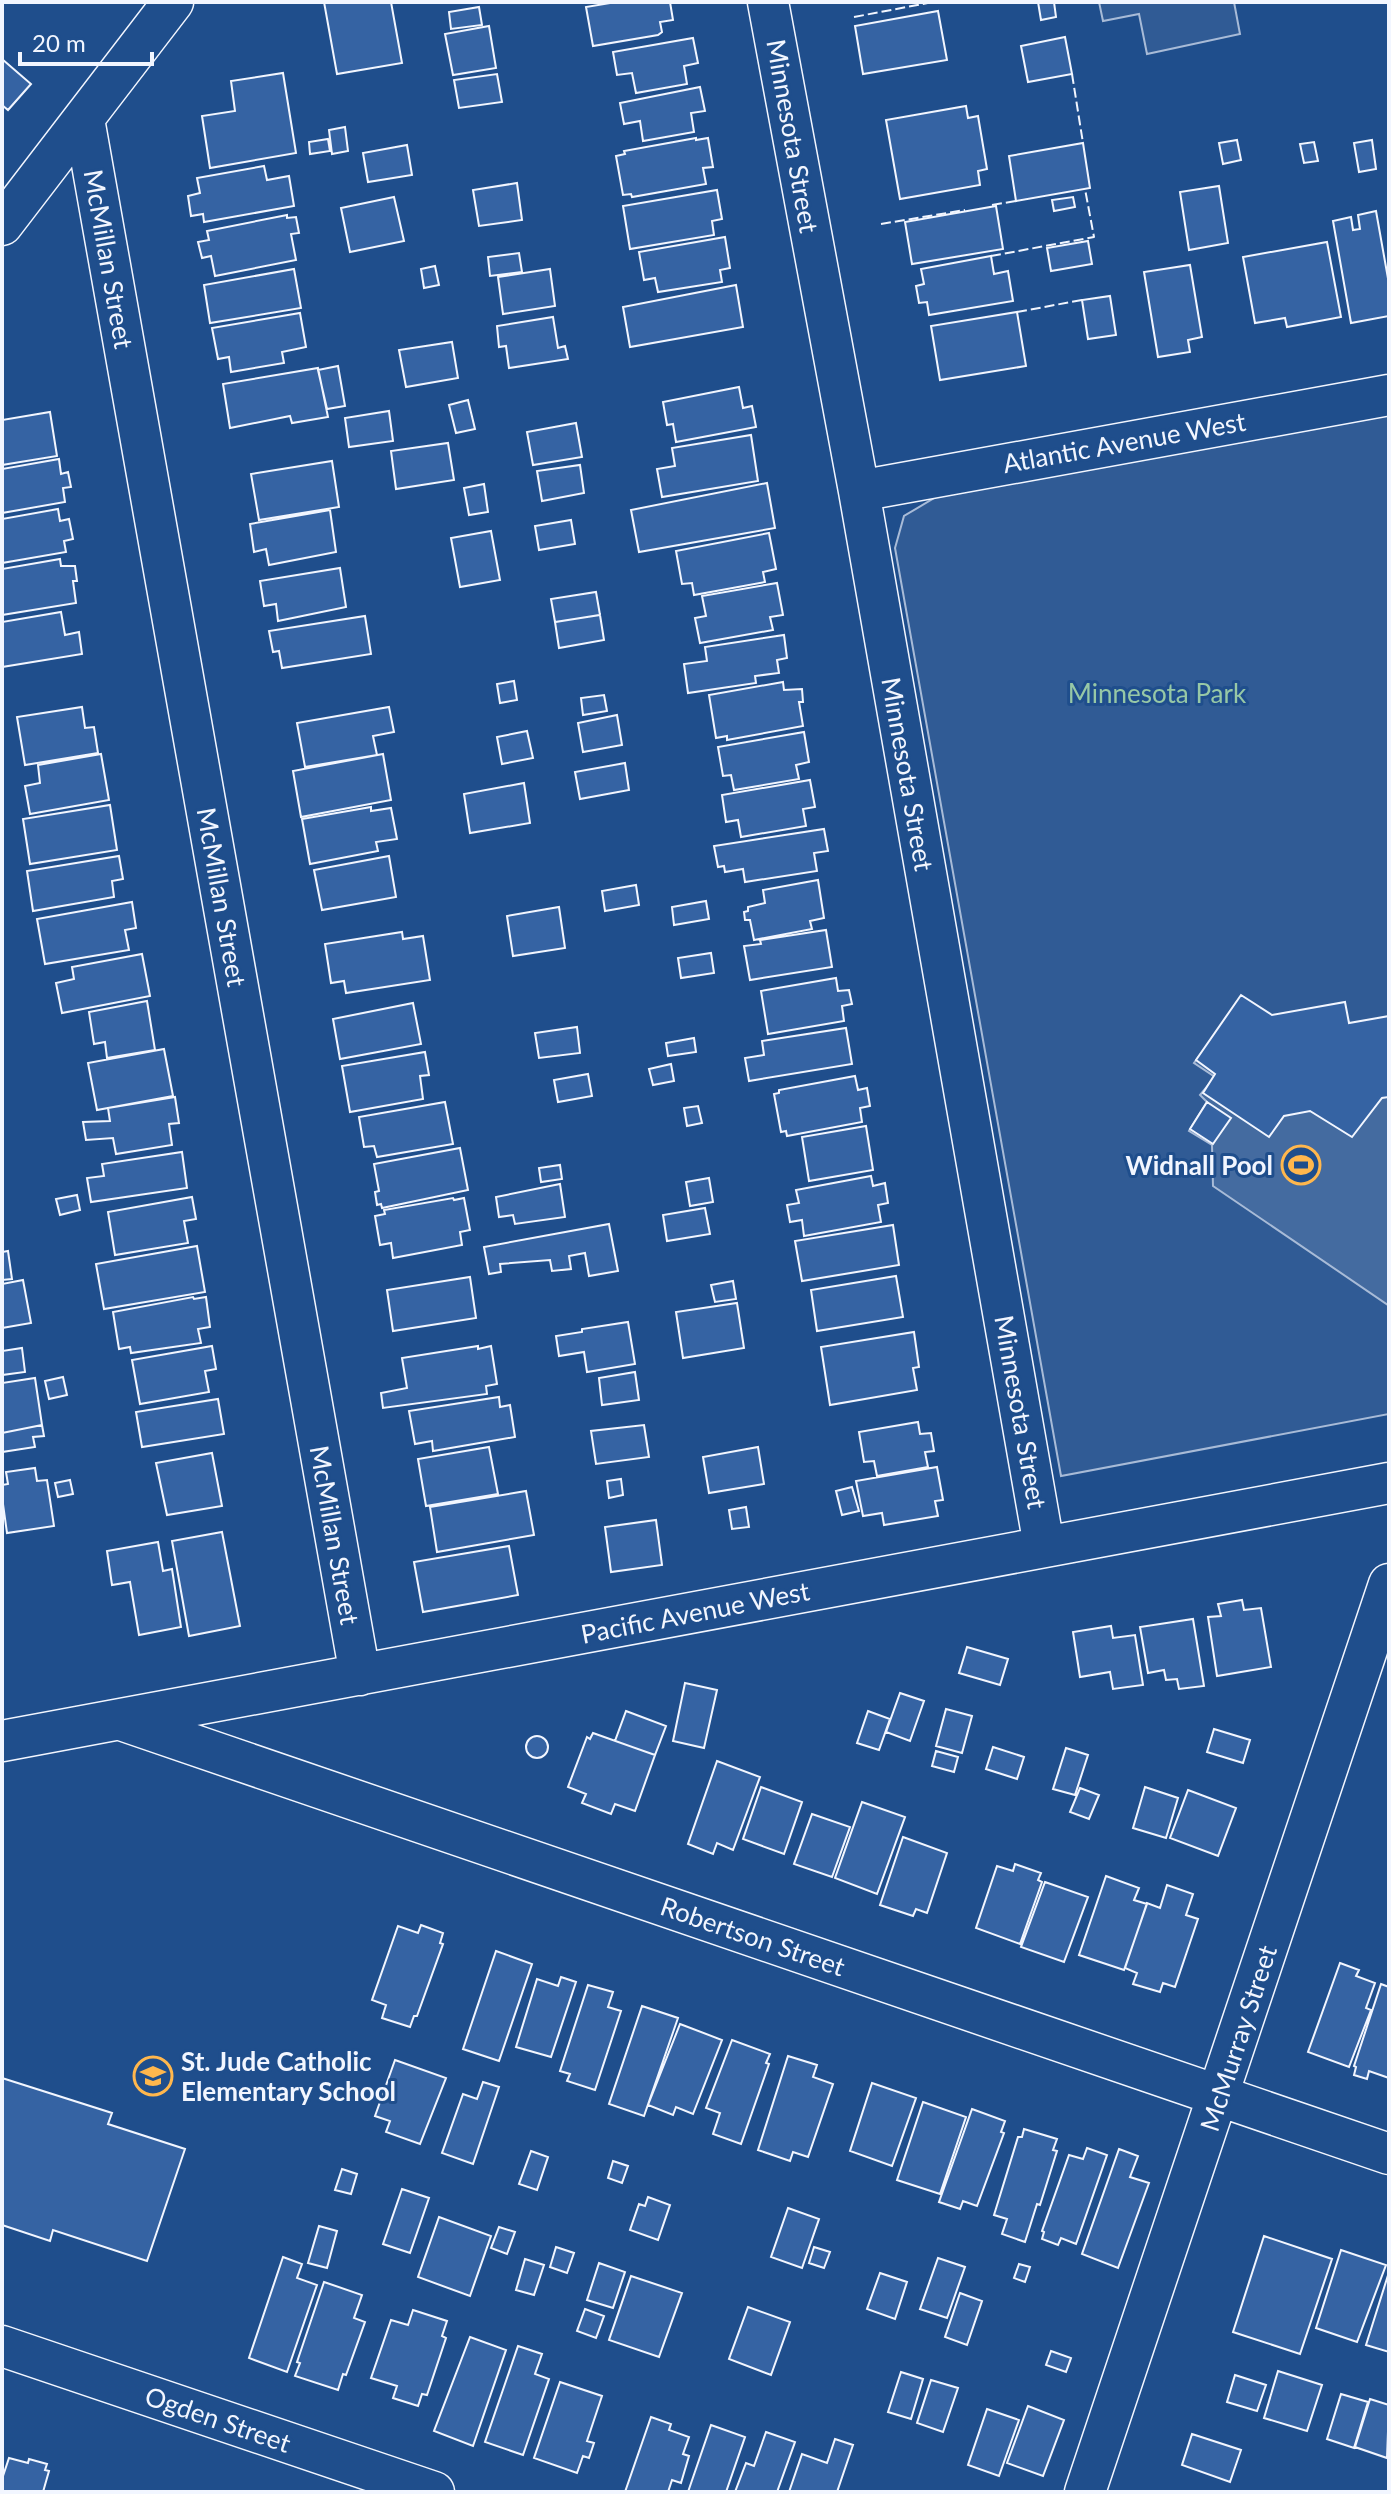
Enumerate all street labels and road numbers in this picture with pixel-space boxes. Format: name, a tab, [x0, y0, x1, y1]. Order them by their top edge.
street label: Minnesota Street	[760, 37, 826, 236]
street label: McMillan Street	[78, 167, 141, 352]
street label: Atlantic Avenue West	[1000, 405, 1249, 479]
street label: Minnesota Street	[875, 675, 941, 874]
street label: McMillan Street	[191, 805, 254, 990]
street label: Minnesota Street	[988, 1313, 1054, 1512]
street label: McMillan Street	[304, 1443, 367, 1628]
street label: Pacific Avenue West	[578, 1574, 813, 1650]
street label: Robertson Street	[657, 1889, 850, 1983]
street label: McMurray Street	[1193, 1940, 1283, 2135]
street label: Ogden Street	[141, 2379, 296, 2459]

